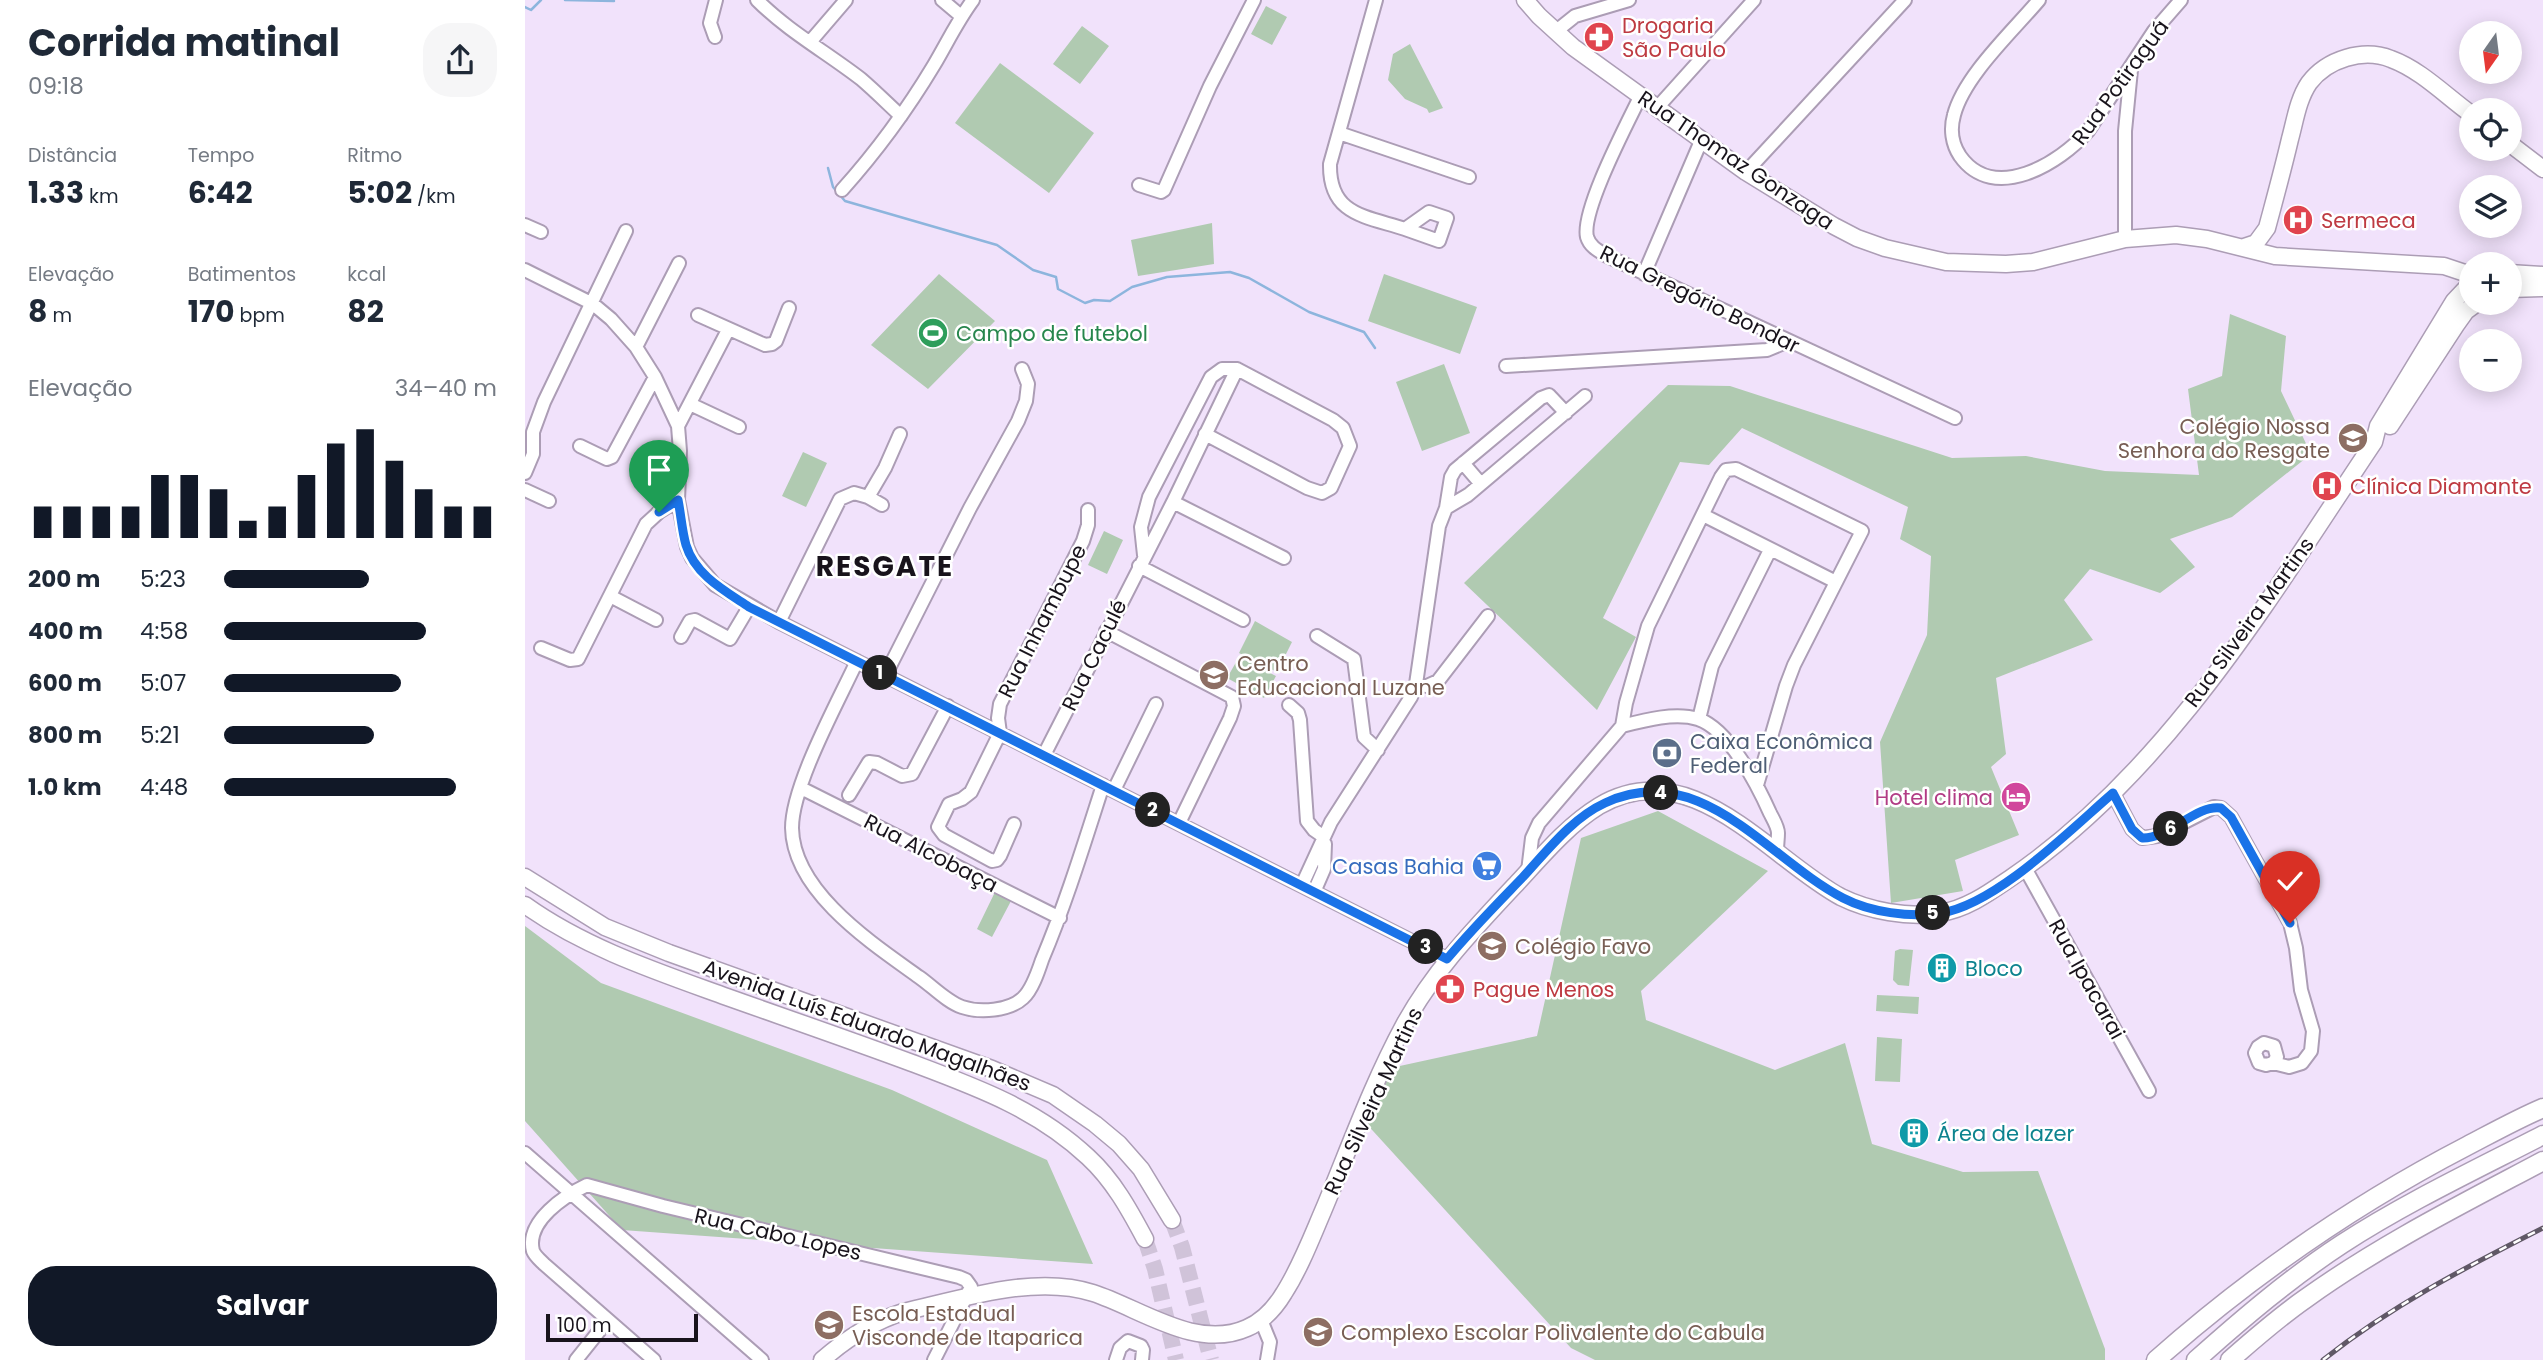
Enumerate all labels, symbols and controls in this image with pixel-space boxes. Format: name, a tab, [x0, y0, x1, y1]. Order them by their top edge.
place label: Drogaria São Paulo	[1622, 11, 1726, 64]
street label: Rua Potiraguá	[2065, 13, 2175, 151]
text: Corrida matinal	[28, 16, 340, 69]
pharmacy icon: Drogaria São Paulo	[1582, 20, 1616, 54]
north arrow	[2459, 21, 2522, 84]
map controls	[2459, 21, 2522, 392]
button: share	[423, 23, 497, 97]
text: 09:18	[28, 70, 84, 102]
street label: Rua Thomaz Gonzaga	[1632, 84, 1840, 236]
button: locate	[2459, 98, 2522, 161]
text: Distância	[28, 142, 117, 169]
text: Tempo	[188, 142, 254, 169]
text: Ritmo	[347, 142, 402, 169]
text: 1.33	[28, 171, 84, 214]
text: 6:42	[188, 171, 253, 214]
text: 5:02	[347, 171, 412, 214]
button: layers	[2459, 175, 2522, 238]
text: km	[84, 183, 118, 210]
text: /km	[412, 183, 456, 210]
hospital icon: Sermeca	[2281, 203, 2315, 237]
place label: Sermeca	[2321, 206, 2416, 235]
street label: Rua Gregório Bondar	[1595, 238, 1805, 360]
button: +	[2459, 252, 2522, 315]
text: Elevação	[28, 261, 114, 288]
text: Batimentos	[188, 261, 296, 288]
text: kcal	[347, 261, 386, 288]
text: 8	[28, 290, 47, 333]
text: 170	[188, 290, 235, 333]
text: 82	[347, 290, 384, 333]
text: m	[47, 302, 72, 329]
text: bpm	[235, 302, 285, 329]
sports icon: Campo de futebol	[916, 316, 950, 350]
place label: Campo de futebol	[956, 319, 1148, 348]
button: −	[2459, 329, 2522, 392]
text: Elevação	[28, 372, 132, 404]
text: 34–40 m	[395, 372, 497, 404]
place label: Colégio Nossa Senhora do Resgate	[2118, 412, 2330, 465]
school or university icon: Colégio Nossa Senhora do Resgate	[2336, 421, 2370, 455]
pin	[629, 440, 689, 512]
icon: arrive	[640, 451, 678, 489]
hospital icon: Clínica Diamante	[2310, 469, 2344, 503]
place label: Clínica Diamante	[2350, 472, 2532, 501]
street label: Rua Silveira Martins	[2177, 531, 2321, 713]
street label: Rua Inhambupe	[991, 539, 1093, 703]
district label: RESGATE	[816, 547, 954, 586]
text: 200 m	[28, 563, 100, 595]
text: 5:23	[140, 563, 186, 595]
street label: Rua Caculé	[1054, 594, 1134, 716]
text: 400 m	[28, 615, 103, 647]
text: 4:58	[140, 615, 188, 647]
place label: Centro Educacional Luzane	[1237, 649, 1445, 702]
pin: 1	[863, 656, 897, 690]
school or university icon: Centro Educacional Luzane	[1197, 658, 1231, 692]
text: 1	[876, 659, 883, 686]
text: 600 m	[28, 667, 102, 699]
text: 5:07	[140, 667, 186, 699]
text: 800 m	[28, 719, 102, 751]
text: 5:21	[140, 719, 180, 751]
place label: Caixa Econômica Federal	[1690, 727, 1873, 780]
bank icon: Caixa Econômica Federal	[1650, 736, 1684, 770]
text: 1.0 km	[28, 771, 102, 803]
text: 4:48	[140, 771, 188, 803]
pin: 4	[1643, 776, 1679, 810]
text: 4	[1654, 779, 1667, 806]
hotel icon: Hotel clima	[1999, 780, 2033, 814]
place label: Hotel clima	[1875, 783, 1993, 812]
pin: 2	[1135, 792, 1171, 828]
text: 2	[1147, 796, 1158, 823]
street label: Rua Alcobaça	[859, 807, 1003, 899]
pin: 6	[2153, 812, 2189, 846]
text: 6	[2164, 815, 2177, 842]
supermarket icon: Casas Bahia	[1470, 849, 1504, 883]
pin	[2260, 851, 2320, 923]
place label: Casas Bahia	[1332, 852, 1464, 881]
icon: check	[2271, 862, 2309, 900]
pin: 5	[1915, 895, 1951, 930]
text: 5	[1926, 899, 1939, 926]
street label: Rua Ipacarai	[2042, 913, 2132, 1045]
school or university icon: Colégio Favo	[1475, 929, 1509, 963]
pin: 3	[1409, 930, 1443, 964]
place label: Colégio Favo	[1515, 932, 1651, 961]
text: 3	[1420, 933, 1431, 960]
building icon: Bloco	[1925, 951, 1959, 985]
street label: Avenida Luís Eduardo Magalhães	[699, 952, 1035, 1098]
place label: Bloco	[1965, 954, 2023, 983]
pharmacy icon: Pague Menos	[1433, 972, 1467, 1006]
place label: Pague Menos	[1473, 975, 1615, 1004]
street label: Rua Silveira Martins	[1317, 1003, 1429, 1199]
building icon: Área de lazer	[1897, 1116, 1931, 1150]
place label: Área de lazer	[1937, 1119, 2075, 1148]
street label: Rua Cabo Lopes	[692, 1201, 864, 1267]
button: Salvar	[28, 1266, 497, 1346]
place label: Escola Estadual Visconde de Itaparica	[852, 1299, 1083, 1352]
school or university icon: Escola Estadual Visconde de Itaparica	[812, 1308, 846, 1342]
scale bar	[546, 1311, 698, 1343]
text: 100 m	[557, 1312, 612, 1339]
school or university icon: Complexo Escolar Polivalente do Cabula	[1301, 1315, 1335, 1349]
place label: Complexo Escolar Polivalente do Cabula	[1341, 1318, 1765, 1347]

